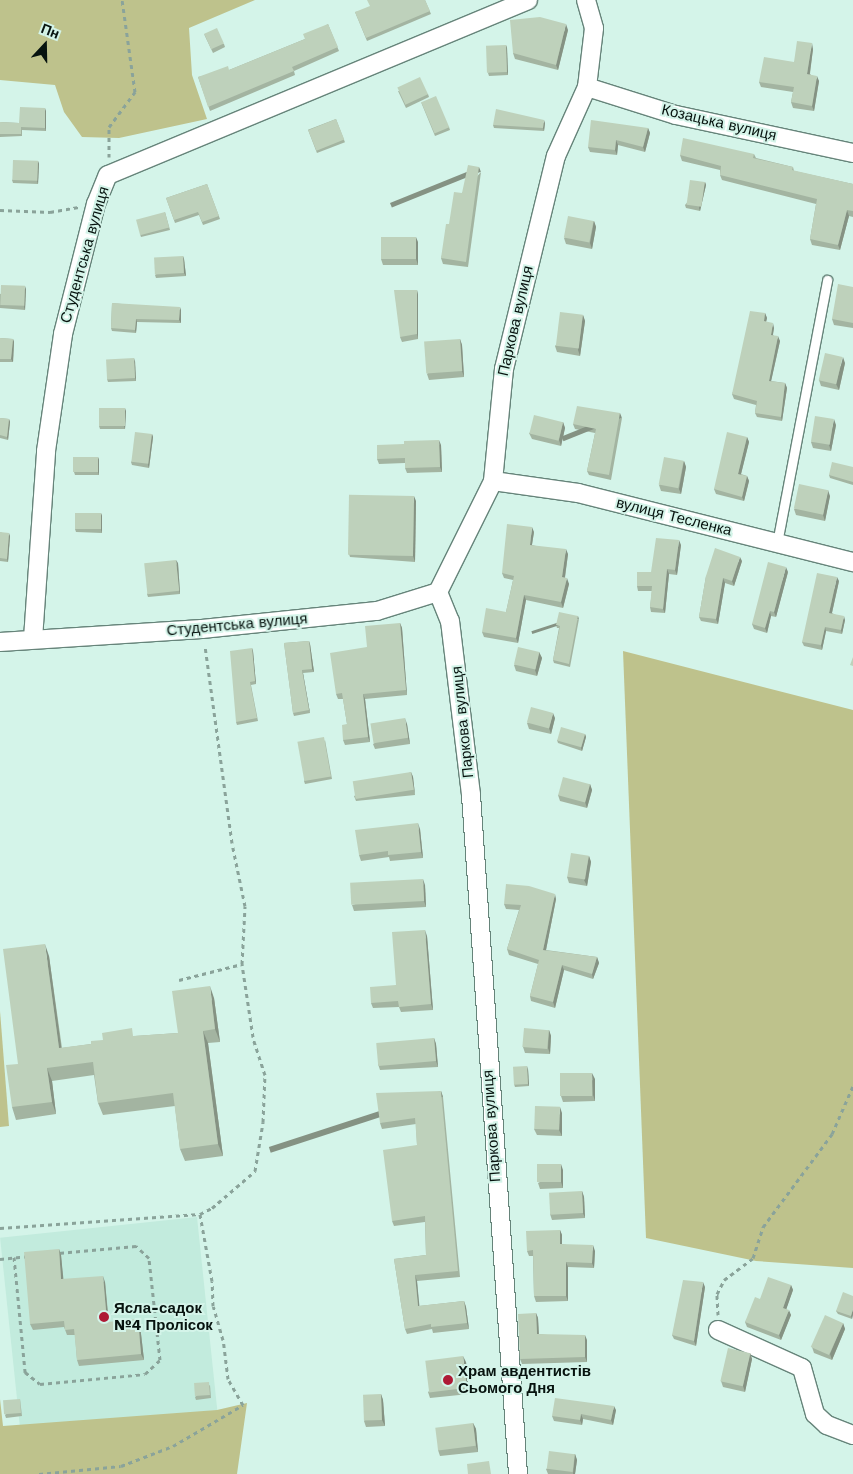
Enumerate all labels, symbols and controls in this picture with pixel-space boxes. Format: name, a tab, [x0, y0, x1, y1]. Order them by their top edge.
north arrow	[20, 20, 70, 70]
text: Пн	[39, 20, 62, 42]
street label: Козацька вулиця	[660, 101, 778, 145]
street label: Студентська вулиця	[57, 185, 113, 325]
street label: Паркова вулиця	[495, 264, 537, 378]
street label: вулиця Тесленка	[614, 494, 734, 540]
street label: Студентська вулиця	[166, 610, 308, 640]
street label: Паркова вулиця	[448, 665, 478, 779]
street label: Паркова вулиця	[479, 1069, 505, 1183]
place label: Ясла-садок №4 Пролісок	[114, 1299, 213, 1334]
marker: Ясла-садок №4 Пролісок	[98, 1311, 110, 1323]
place label: Храм авдентистів Сьомого Дня	[458, 1362, 591, 1397]
marker: Храм авдентистів Сьомого Дня	[442, 1374, 454, 1386]

